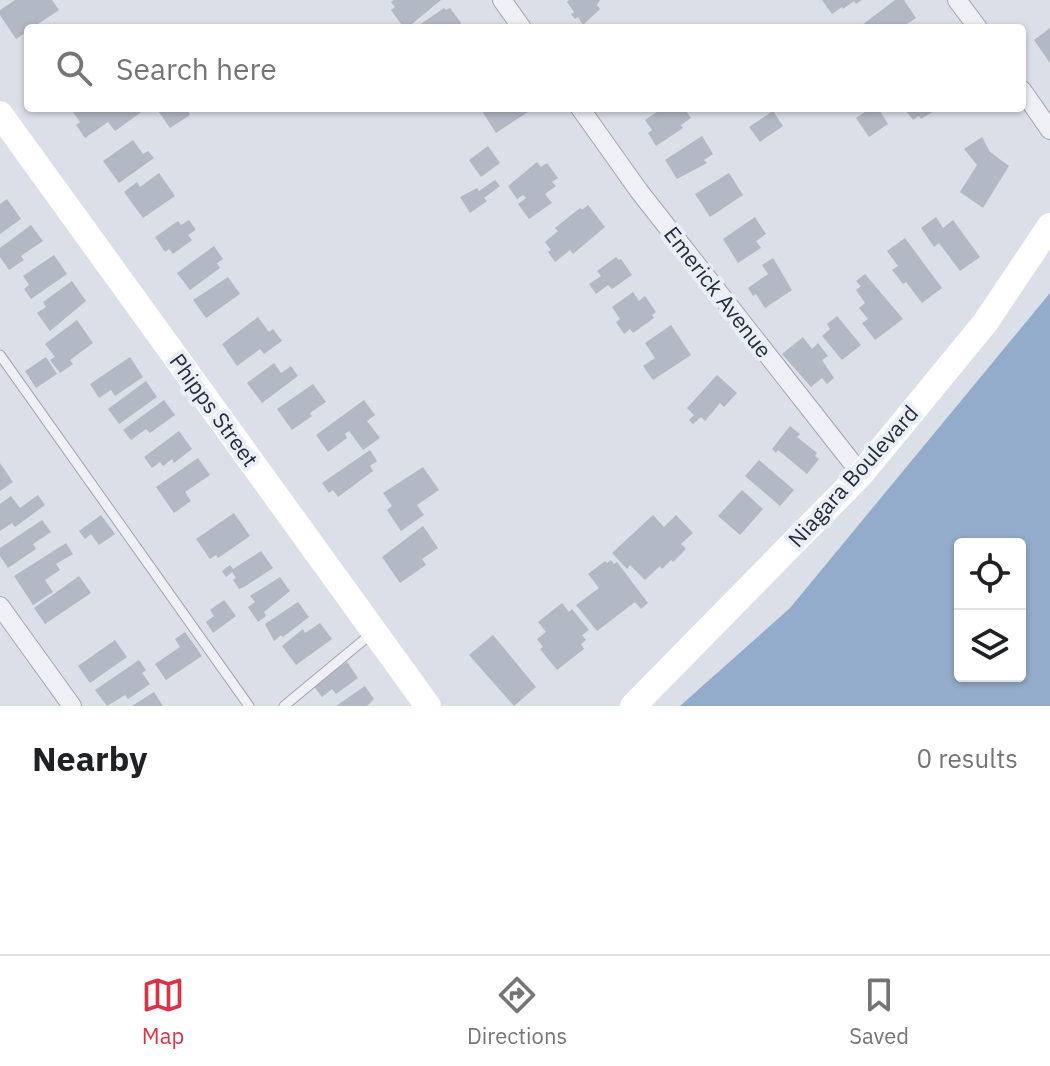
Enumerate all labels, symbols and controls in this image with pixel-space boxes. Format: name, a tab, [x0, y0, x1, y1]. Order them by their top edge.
search box	[24, 24, 1026, 112]
icon: search	[52, 46, 96, 90]
text: Search here	[116, 49, 277, 88]
street label: Emerick Avenue	[658, 220, 779, 363]
street label: Phipps Street	[164, 347, 265, 472]
street label: Niagara Boulevard	[781, 399, 924, 553]
map controls	[954, 538, 1026, 682]
button: locate	[954, 538, 1026, 610]
button: layers	[954, 610, 1026, 682]
text: Nearby	[32, 736, 147, 780]
text: 0 results	[916, 741, 1018, 775]
tab: Map	[141, 973, 185, 1050]
tab: Directions	[467, 973, 567, 1050]
tab: Saved	[849, 973, 909, 1050]

